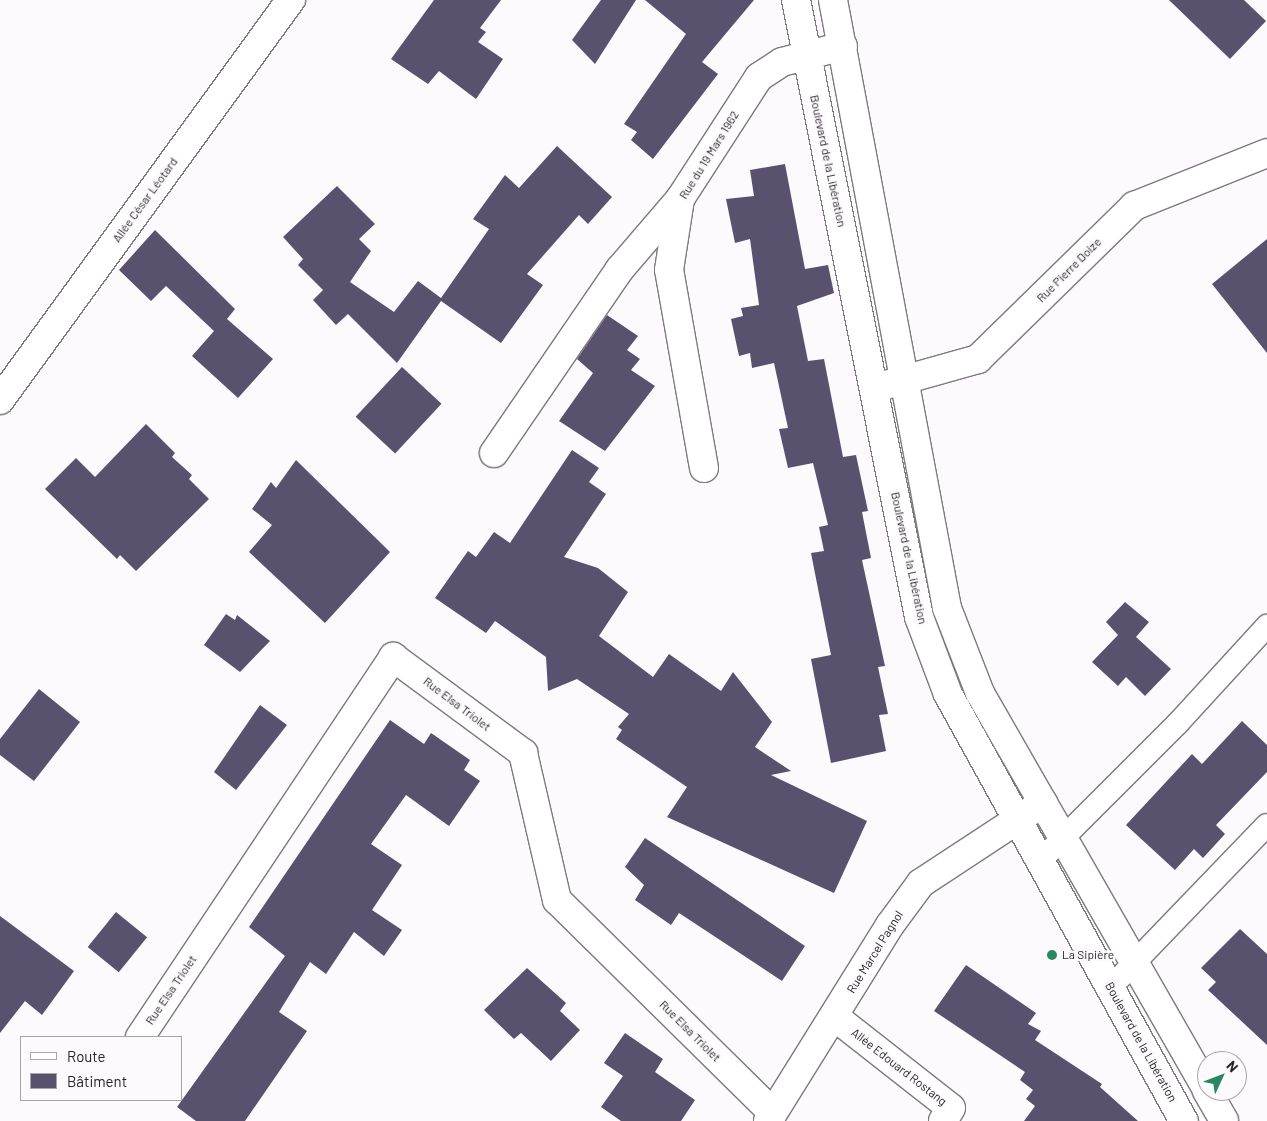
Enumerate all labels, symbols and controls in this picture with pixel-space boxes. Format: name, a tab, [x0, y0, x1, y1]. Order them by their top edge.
street label: Boulevard de la Libération	[807, 94, 849, 228]
street label: Rue du 19 Mars 1962	[676, 108, 742, 202]
street label: Allée César Léotard	[109, 155, 181, 245]
street label: Rue Pierre Doize	[1034, 235, 1104, 305]
street label: Boulevard de la Libération	[888, 491, 930, 625]
street label: Rue Elsa Triolet	[421, 674, 493, 734]
street label: Rue Marcel Pagnol	[844, 908, 906, 996]
place label: La Sipière	[1062, 948, 1114, 962]
marker: La Sipière	[1046, 949, 1058, 961]
street label: Rue Elsa Triolet	[143, 953, 199, 1027]
street label: Boulevard de la Libération	[1102, 980, 1180, 1104]
street label: Rue Elsa Triolet	[656, 997, 724, 1065]
street label: Allée Edouard Rostang	[848, 1025, 950, 1109]
legend	[20, 1036, 182, 1101]
text: Route	[67, 1047, 106, 1065]
north arrow	[1197, 1051, 1247, 1101]
text: N	[1223, 1057, 1242, 1075]
text: Bâtiment	[67, 1072, 127, 1090]

